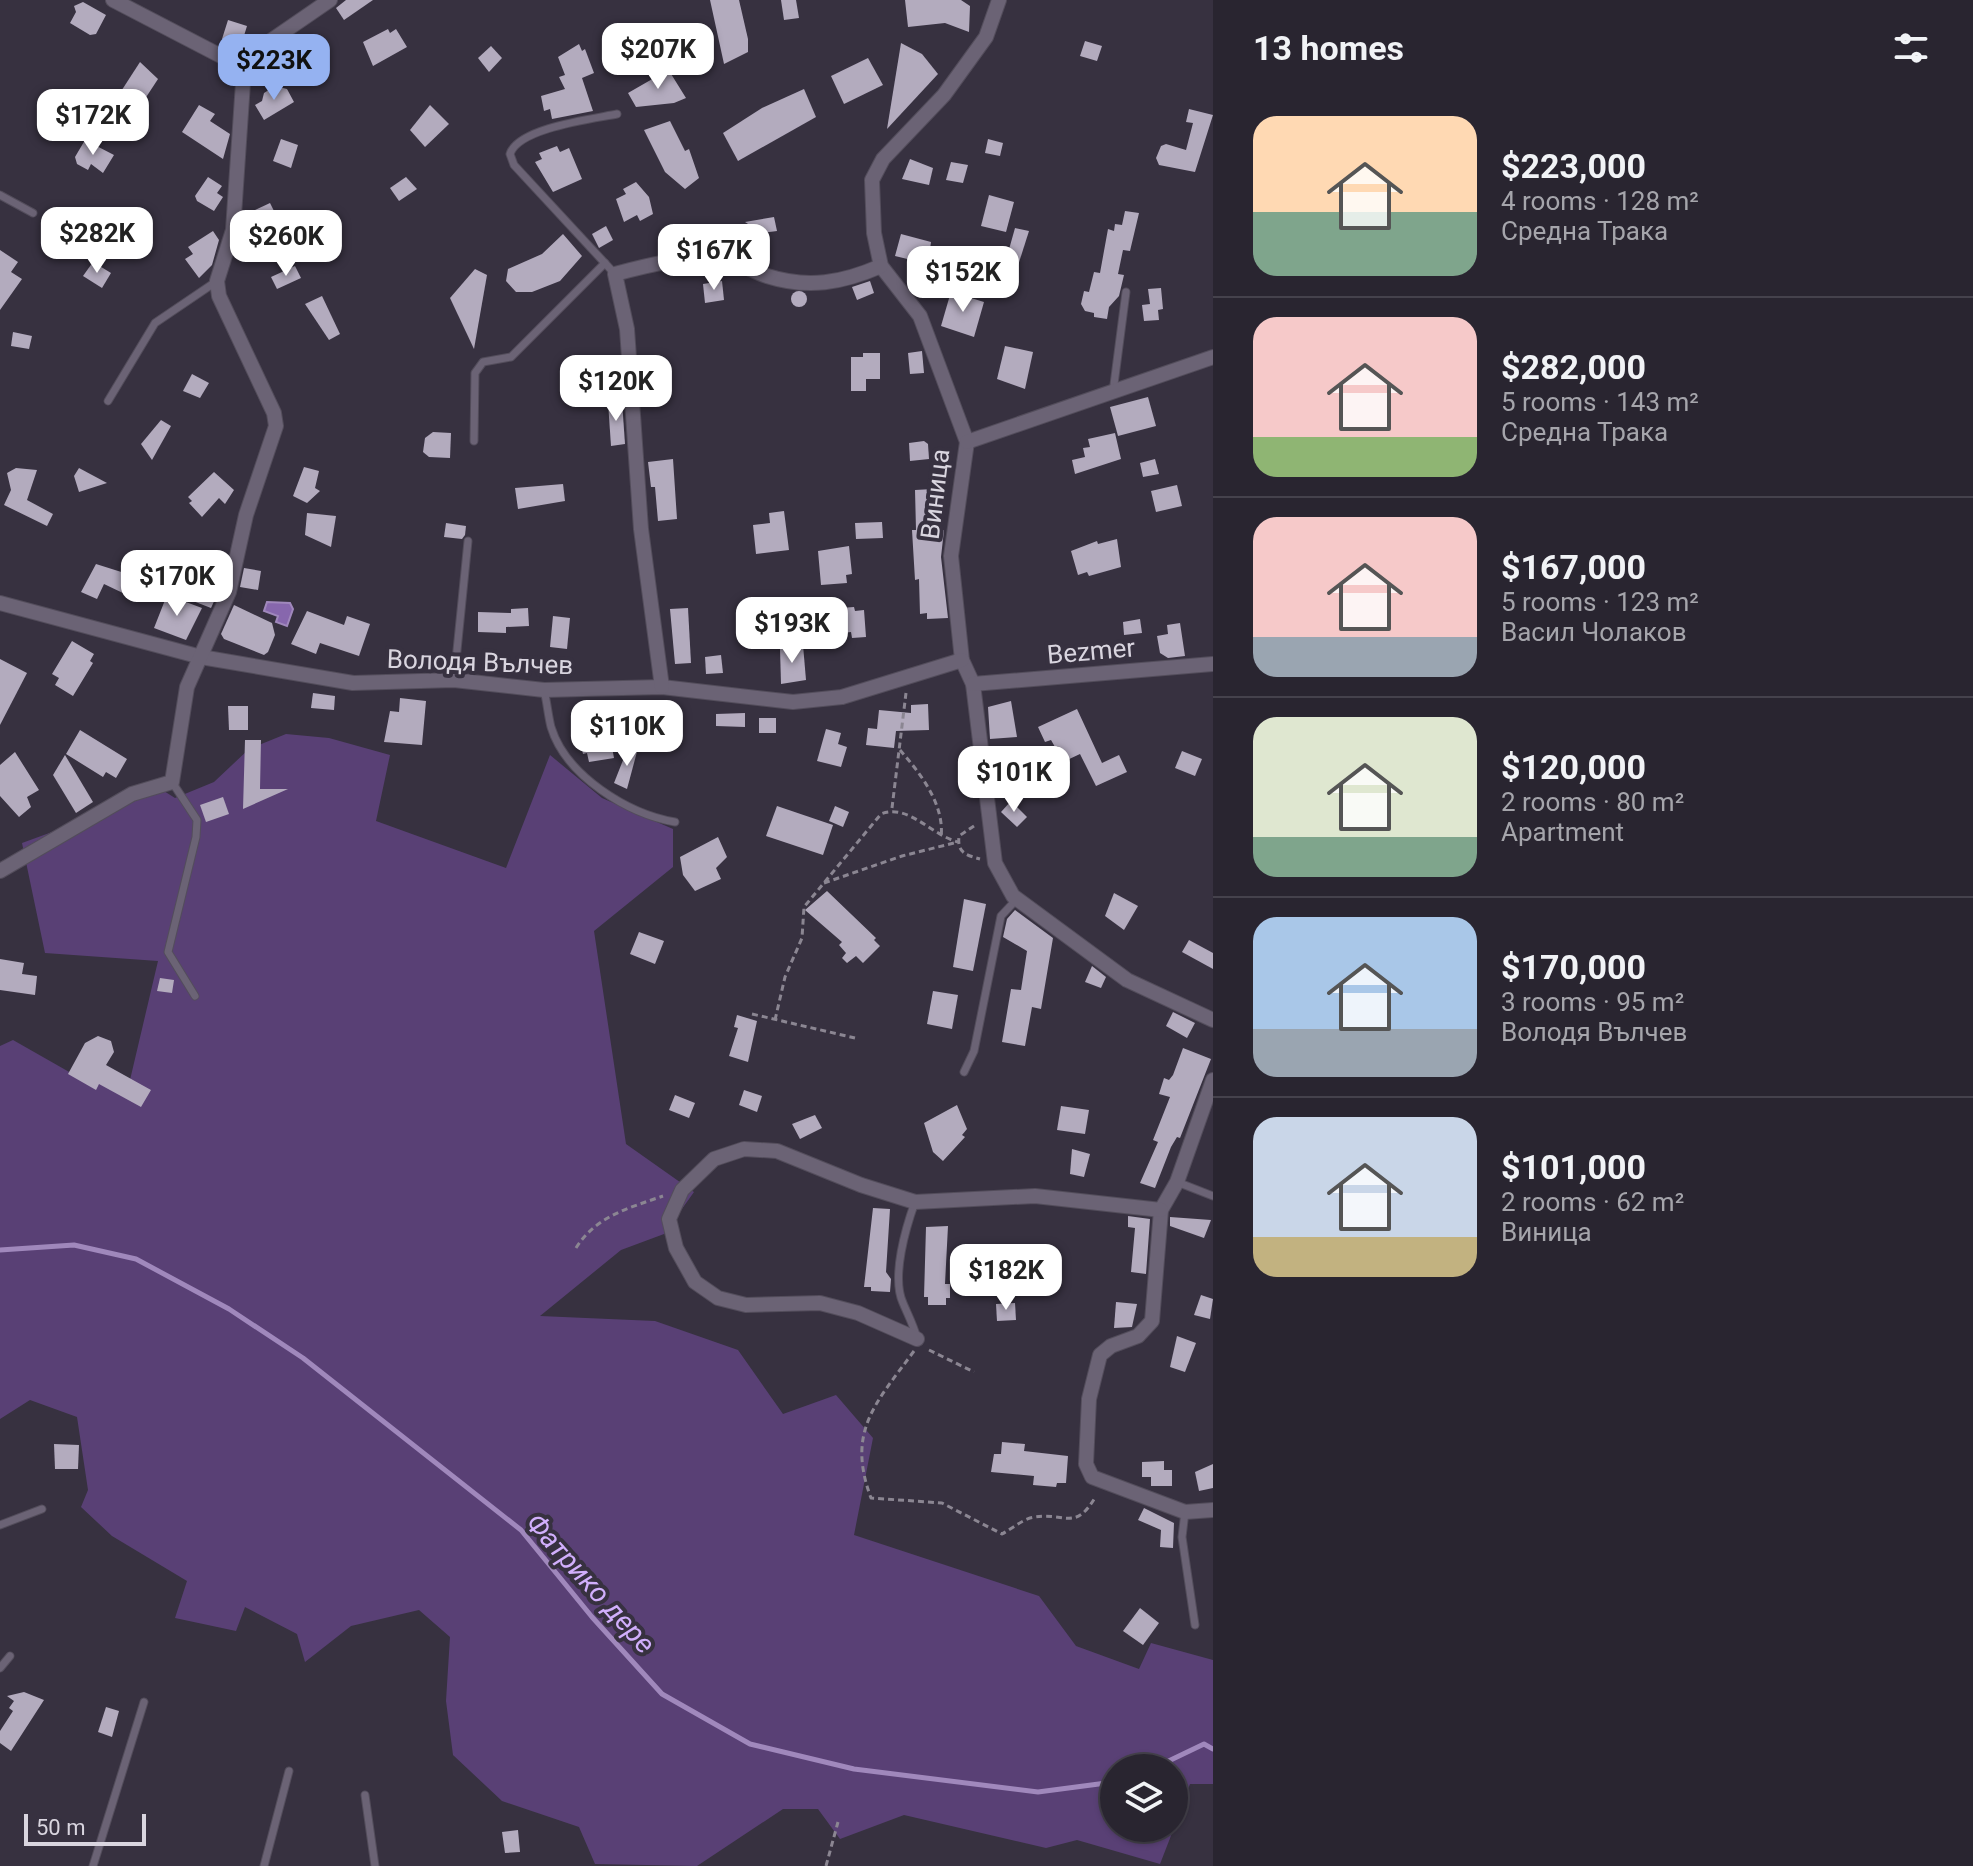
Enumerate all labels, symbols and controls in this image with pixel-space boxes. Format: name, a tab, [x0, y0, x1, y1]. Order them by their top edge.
pin: $207K	[602, 23, 714, 91]
icon: filters	[1889, 26, 1933, 70]
text: 13 homes	[1253, 28, 1404, 68]
pin: $223K	[218, 34, 330, 102]
text: $207K	[620, 34, 696, 64]
text: $223K	[236, 45, 312, 75]
pin: $172K	[37, 89, 149, 157]
text: $172K	[55, 100, 131, 130]
text: $223,000	[1501, 146, 1646, 186]
icon: home	[1317, 148, 1413, 244]
text: 4 rooms · 128 m²	[1501, 186, 1699, 216]
pin: $282K	[41, 207, 153, 275]
pin: $260K	[230, 210, 342, 278]
text: Средна Трака	[1501, 216, 1668, 246]
text: $282K	[59, 218, 135, 248]
text: $260K	[248, 221, 324, 251]
pin: $167K	[658, 224, 770, 292]
text: $167K	[676, 235, 752, 265]
pin: $152K	[907, 246, 1019, 314]
text: $152K	[925, 257, 1001, 287]
text: $282,000	[1501, 347, 1646, 387]
icon: home	[1317, 349, 1413, 445]
pin: $120K	[560, 355, 672, 423]
text: $120K	[578, 366, 654, 396]
text: 5 rooms · 143 m²	[1501, 387, 1699, 417]
text: Средна Трака	[1501, 417, 1668, 447]
street label: Виница	[915, 447, 955, 541]
text: $167,000	[1501, 547, 1646, 587]
icon: home	[1317, 549, 1413, 645]
pin: $170K	[121, 550, 233, 618]
text: $170K	[139, 561, 215, 591]
text: 5 rooms · 123 m²	[1501, 587, 1699, 617]
pin: $193K	[736, 597, 848, 665]
text: $193K	[754, 608, 830, 638]
text: Васил Чолаков	[1501, 617, 1687, 647]
street label: Bezmer	[1046, 632, 1136, 670]
street label: Володя Вълчев	[386, 644, 574, 680]
pin: $110K	[571, 700, 683, 768]
text: $110K	[589, 711, 665, 741]
pin: $101K	[958, 746, 1070, 814]
text: $120,000	[1501, 747, 1646, 787]
icon: home	[1317, 749, 1413, 845]
text: $101K	[976, 757, 1052, 787]
text: 2 rooms · 80 m²	[1501, 787, 1684, 817]
text: Apartment	[1501, 817, 1624, 847]
text: $170,000	[1501, 947, 1646, 987]
icon: home	[1317, 949, 1413, 1045]
text: 3 rooms · 95 m²	[1501, 987, 1684, 1017]
text: Володя Вълчев	[1501, 1017, 1687, 1047]
text: $101,000	[1501, 1147, 1646, 1187]
icon: home	[1317, 1149, 1413, 1245]
text: 2 rooms · 62 m²	[1501, 1187, 1684, 1217]
text: Виница	[1501, 1217, 1592, 1247]
pin: $182K	[950, 1244, 1062, 1312]
text: $182K	[968, 1255, 1044, 1285]
water label: Фатрико дере	[519, 1507, 662, 1660]
map controls	[1100, 1754, 1188, 1842]
button: layers	[1100, 1754, 1188, 1842]
scale bar	[24, 1810, 146, 1846]
text: 50 m	[36, 1815, 85, 1840]

